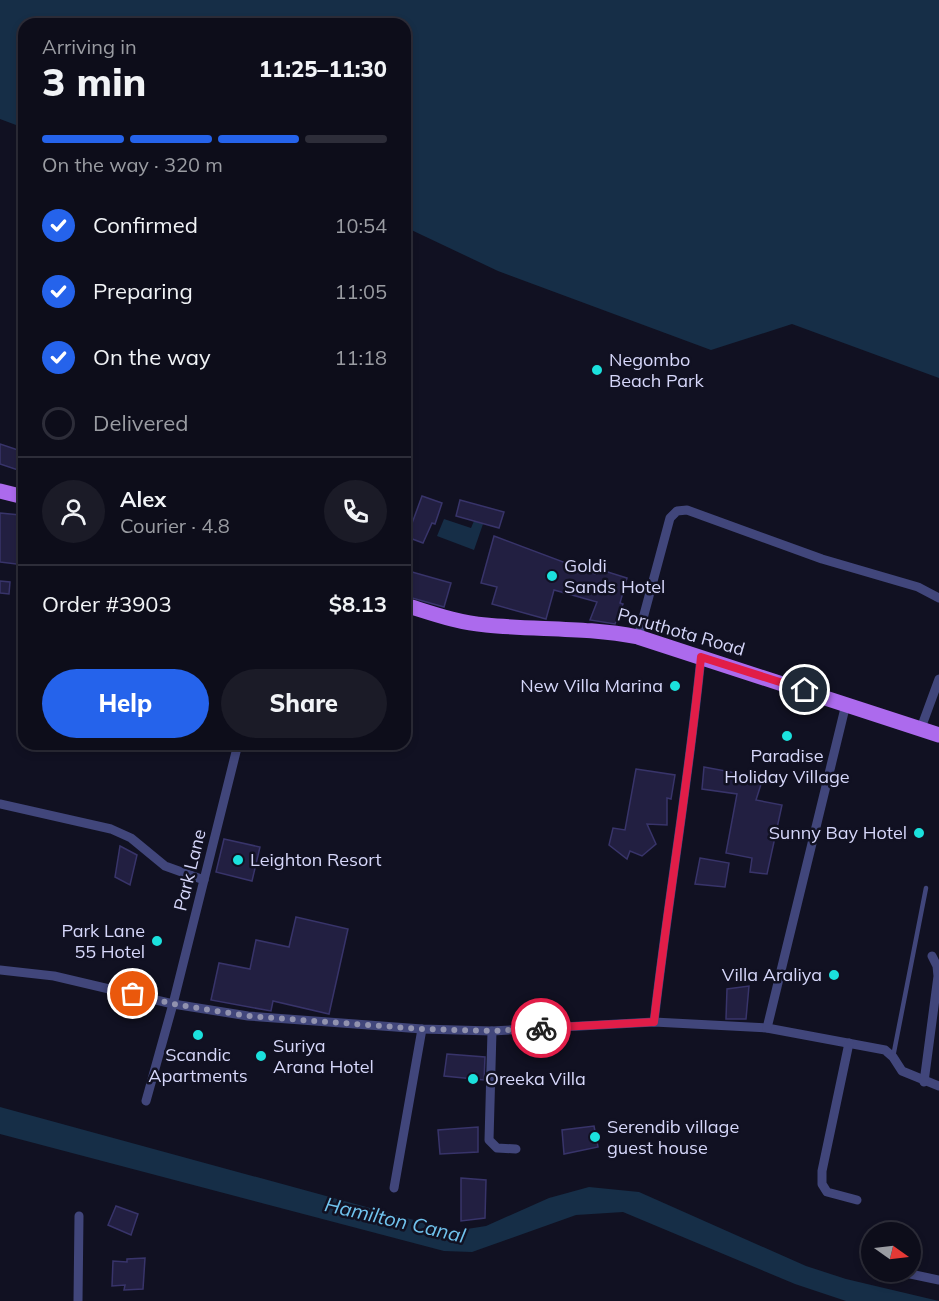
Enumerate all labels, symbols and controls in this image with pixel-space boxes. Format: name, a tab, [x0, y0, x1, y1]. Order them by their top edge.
text: Arriving in	[42, 34, 137, 59]
text: 11:25–11:30	[259, 55, 387, 83]
text: 3 min	[42, 57, 147, 106]
text: On the way · 320 m	[42, 152, 223, 177]
icon: check	[42, 209, 75, 242]
text: Confirmed	[93, 211, 198, 239]
text: 10:54	[334, 213, 387, 238]
icon: check	[42, 275, 75, 308]
text: Preparing	[93, 277, 193, 305]
text: 11:05	[334, 279, 387, 304]
icon: check	[42, 341, 75, 374]
text: On the way	[93, 343, 211, 371]
text: 11:18	[334, 345, 387, 370]
place label: Negombo Beach Park	[609, 348, 705, 392]
marker: Negombo Beach Park	[590, 363, 604, 377]
text: Delivered	[93, 409, 188, 437]
button: person	[42, 480, 105, 543]
button: phone	[324, 480, 387, 543]
text: Alex	[120, 485, 166, 513]
text: Courier · 4.8	[120, 513, 230, 538]
place label: Goldi Sands Hotel	[564, 554, 665, 598]
marker: Goldi Sands Hotel	[545, 569, 559, 583]
text: Order #3903	[42, 590, 172, 618]
text: $8.13	[329, 590, 387, 618]
street label: Poruthota Road	[615, 602, 748, 661]
pin	[779, 664, 830, 715]
button: Help	[42, 669, 209, 738]
button: Share	[221, 669, 387, 738]
icon: home	[788, 673, 821, 706]
place label: New Villa Marina	[520, 674, 663, 697]
marker: New Villa Marina	[668, 679, 682, 693]
marker: Paradise Holiday Village	[780, 729, 794, 743]
place label: Paradise Holiday Village	[724, 744, 850, 788]
place label: Sunny Bay Hotel	[769, 821, 907, 844]
marker: Sunny Bay Hotel	[912, 826, 926, 840]
street label: Park Lane	[168, 827, 211, 913]
place label: Leighton Resort	[250, 848, 382, 871]
marker: Leighton Resort	[231, 853, 245, 867]
place label: Park Lane 55 Hotel	[61, 919, 145, 963]
marker: Park Lane 55 Hotel	[150, 934, 164, 948]
place label: Villa Araliya	[722, 963, 822, 986]
pin	[107, 968, 158, 1019]
marker: Villa Araliya	[827, 968, 841, 982]
icon: bag	[116, 977, 149, 1010]
courier	[511, 998, 571, 1058]
icon: bike	[525, 1012, 558, 1045]
marker: Scandic Apartments	[191, 1028, 205, 1042]
place label: Suriya Arana Hotel	[273, 1034, 374, 1078]
place label: Scandic Apartments	[148, 1043, 248, 1087]
marker: Suriya Arana Hotel	[254, 1049, 268, 1063]
place label: Oreeka Villa	[485, 1067, 586, 1090]
marker: Oreeka Villa	[466, 1072, 480, 1086]
place label: Serendib village guest house	[607, 1115, 739, 1159]
marker: Serendib village guest house	[588, 1130, 602, 1144]
water label: Hamilton Canal	[322, 1191, 468, 1248]
north arrow	[861, 1222, 921, 1282]
map controls	[861, 1222, 921, 1282]

